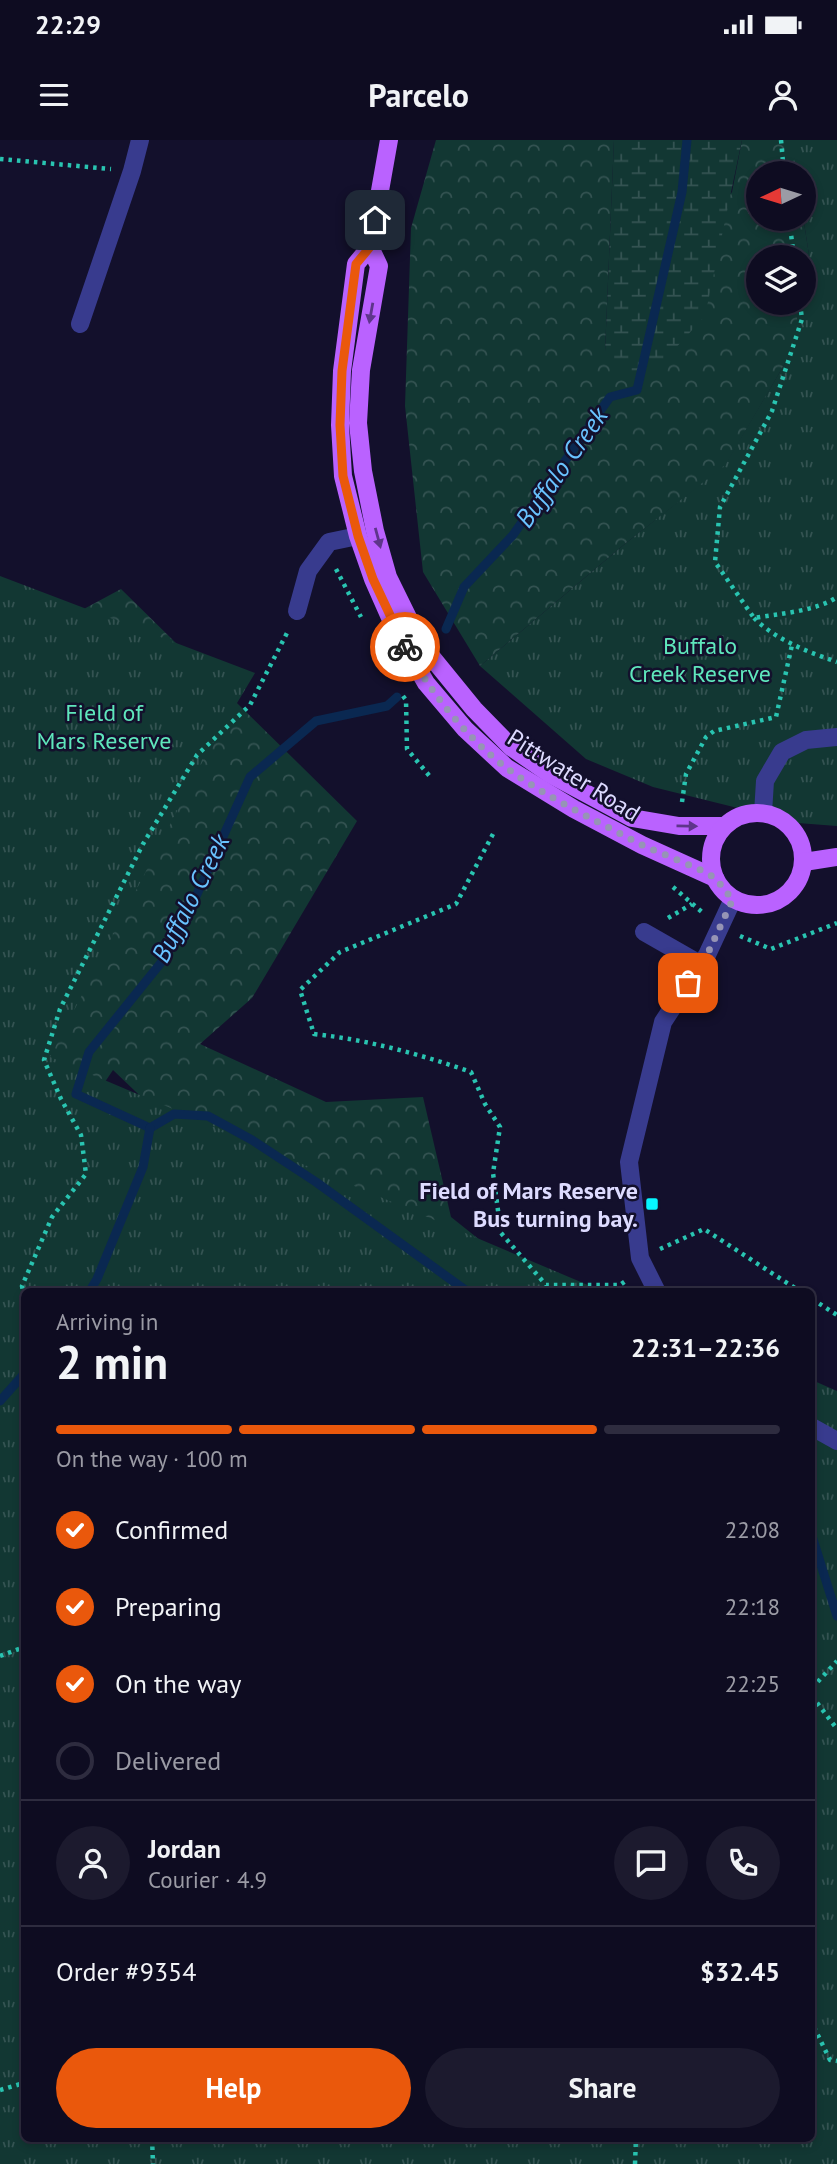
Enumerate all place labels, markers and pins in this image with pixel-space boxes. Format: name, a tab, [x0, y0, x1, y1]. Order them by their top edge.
pin	[345, 190, 405, 250]
pin	[658, 953, 718, 1013]
place label: Field of Mars Reserve Bus turning bay.	[419, 1175, 638, 1234]
marker: Field of Mars Reserve Bus turning bay.	[644, 1196, 660, 1212]

